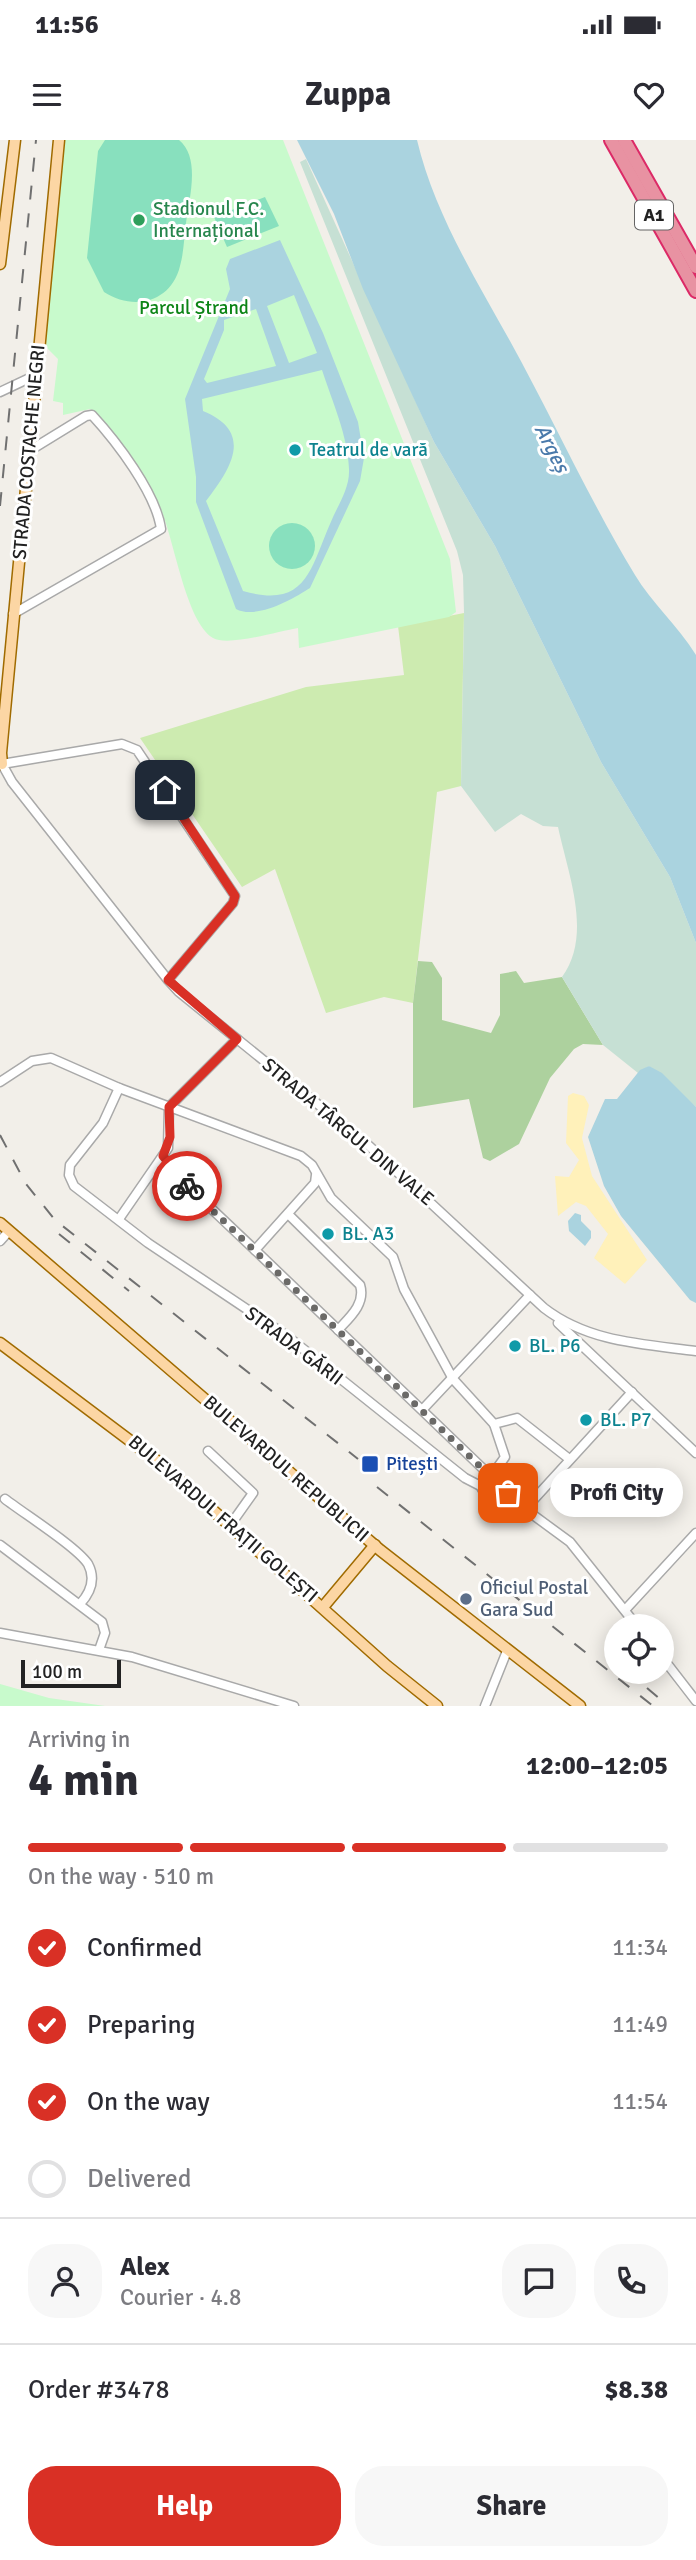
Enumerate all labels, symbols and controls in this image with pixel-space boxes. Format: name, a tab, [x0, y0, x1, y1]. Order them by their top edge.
text: 11:56	[35, 9, 99, 41]
text: Zuppa	[305, 75, 391, 114]
icon: menu	[28, 76, 66, 114]
icon: heart	[630, 76, 668, 114]
place label: Stadionul F.C. Internațional	[153, 197, 264, 243]
road number: A1	[635, 200, 673, 230]
marker: Stadionul F.C. Internațional	[131, 212, 147, 228]
park label: Parcul Ștrand	[139, 296, 249, 320]
street label: STRADA COSTACHE NEGRI	[8, 344, 50, 560]
water label: Argeș	[529, 419, 576, 478]
place label: Teatrul de vară	[309, 438, 428, 462]
marker: Teatrul de vară	[287, 442, 303, 458]
pin	[135, 760, 195, 820]
icon: home	[146, 771, 184, 809]
street label: STRADA TÂRGUL DIN VALE	[257, 1053, 439, 1211]
courier	[152, 1151, 222, 1221]
icon: bike	[168, 1167, 206, 1205]
place label: BL. A3	[342, 1222, 394, 1246]
marker: BL. A3	[320, 1226, 336, 1242]
street label: STRADA GĂRII	[240, 1301, 348, 1391]
place label: BL. P6	[529, 1334, 580, 1358]
marker: BL. P6	[507, 1338, 523, 1354]
street label: BULEVARDUL REPUBLICII	[198, 1391, 374, 1547]
place label: BL. P7	[600, 1408, 651, 1432]
marker: BL. P7	[578, 1412, 594, 1428]
street label: BULEVARDUL FRAȚII GOLEȘTI	[123, 1430, 323, 1608]
place label: Pitești	[386, 1452, 438, 1476]
marker: Pitești	[360, 1454, 380, 1474]
pin	[478, 1463, 538, 1523]
callout: Profi City	[550, 1468, 683, 1518]
icon: bag	[489, 1474, 527, 1512]
text: Profi City	[569, 1478, 664, 1507]
place label: Oficiul Postal Gara Sud	[480, 1576, 588, 1622]
marker: Oficiul Postal Gara Sud	[458, 1591, 474, 1607]
map controls	[604, 1614, 674, 1684]
button: locate	[604, 1614, 674, 1684]
scale bar	[21, 1657, 121, 1689]
text: 100 m	[32, 1660, 82, 1684]
text: Arriving in	[28, 1725, 130, 1754]
text: 12:00–12:05	[526, 1750, 668, 1782]
text: 4 min	[28, 1752, 139, 1808]
text: On the way · 510 m	[28, 1862, 214, 1891]
icon: check	[28, 1929, 66, 1967]
text: Confirmed	[87, 1932, 202, 1964]
text: 11:34	[612, 1933, 668, 1962]
icon: check	[28, 2006, 66, 2044]
text: Preparing	[87, 2009, 195, 2041]
text: 11:49	[612, 2010, 668, 2039]
icon: check	[28, 2083, 66, 2121]
text: On the way	[87, 2086, 210, 2118]
text: 11:54	[612, 2087, 668, 2116]
text: Delivered	[87, 2163, 192, 2195]
button: person	[28, 2244, 102, 2318]
button: chat	[502, 2244, 576, 2318]
button: phone	[594, 2244, 668, 2318]
text: Alex	[120, 2251, 170, 2283]
text: Courier · 4.8	[120, 2283, 241, 2312]
text: Order #3478	[28, 2374, 169, 2406]
text: $8.38	[604, 2374, 668, 2406]
button: Help	[28, 2466, 341, 2546]
button: Share	[355, 2466, 668, 2546]

